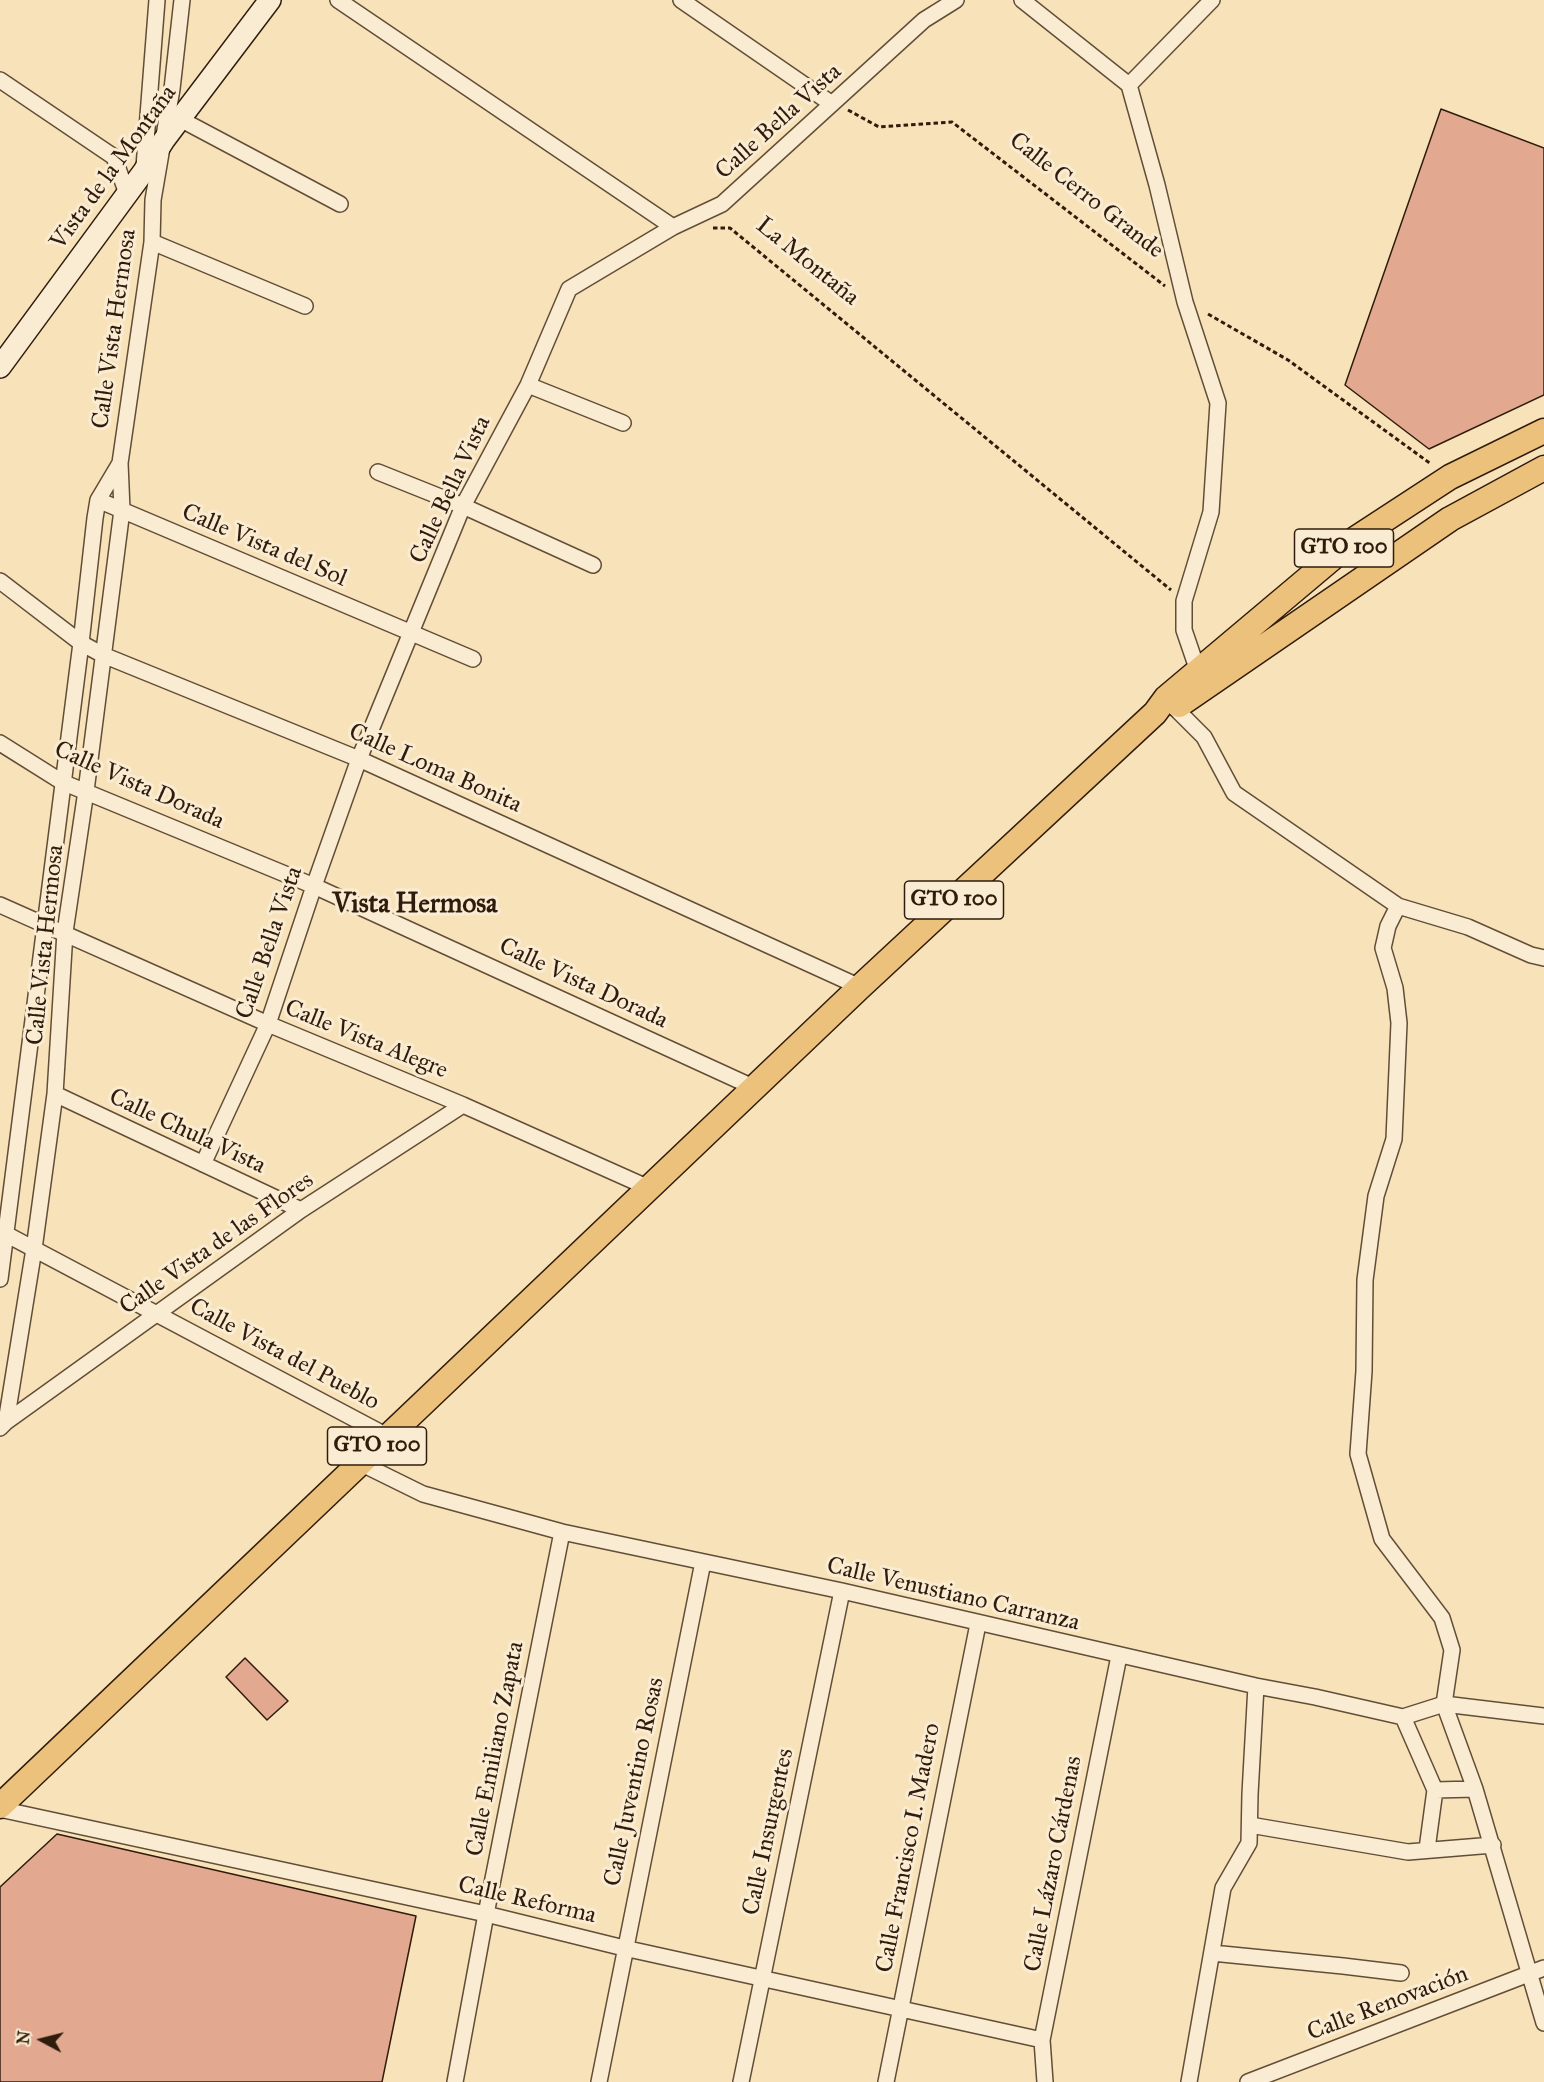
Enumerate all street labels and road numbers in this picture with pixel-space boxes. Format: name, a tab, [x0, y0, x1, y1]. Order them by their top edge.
street label: Calle Bella Vista	[710, 58, 848, 186]
street label: Vista de la Montaña	[45, 80, 183, 256]
street label: Calle Cerro Grande	[1003, 127, 1169, 265]
street label: La Montaña	[750, 212, 864, 312]
street label: Calle Vista Hermosa	[87, 227, 143, 431]
street label: Calle Bella Vista	[404, 412, 498, 568]
street label: Calle Vista del Sol	[177, 498, 351, 594]
road number: GTO 100	[1294, 529, 1394, 567]
street label: Calle Loma Bonita	[344, 718, 526, 820]
street label: Calle Vista Dorada	[50, 736, 228, 836]
street label: Calle Vista Hermosa	[21, 843, 71, 1047]
street label: Calle Bella Vista	[230, 863, 310, 1023]
road number: GTO 100	[904, 881, 1004, 919]
street label: Calle Vista Dorada	[494, 932, 672, 1036]
street label: Calle Vista Alegre	[280, 994, 452, 1086]
street label: Calle Chula Vista	[104, 1083, 270, 1181]
street label: Calle Vista de las Flores	[115, 1166, 319, 1322]
street label: Calle Vista del Pueblo	[184, 1293, 384, 1417]
road number: GTO 100	[328, 1427, 427, 1465]
street label: Calle Venustiano Carranza	[824, 1552, 1082, 1638]
street label: Calle Emiliano Zapata	[461, 1639, 531, 1859]
street label: Calle Juventino Rosas	[599, 1675, 671, 1889]
street label: Calle Francisco I. Madero	[871, 1721, 947, 1975]
street label: Calle Insurgentes	[737, 1746, 801, 1918]
street label: Calle Lázaro Cárdenas	[1019, 1754, 1089, 1974]
street label: Calle Reforma	[455, 1871, 599, 1931]
street label: Calle Renovación	[1304, 1960, 1472, 2048]

